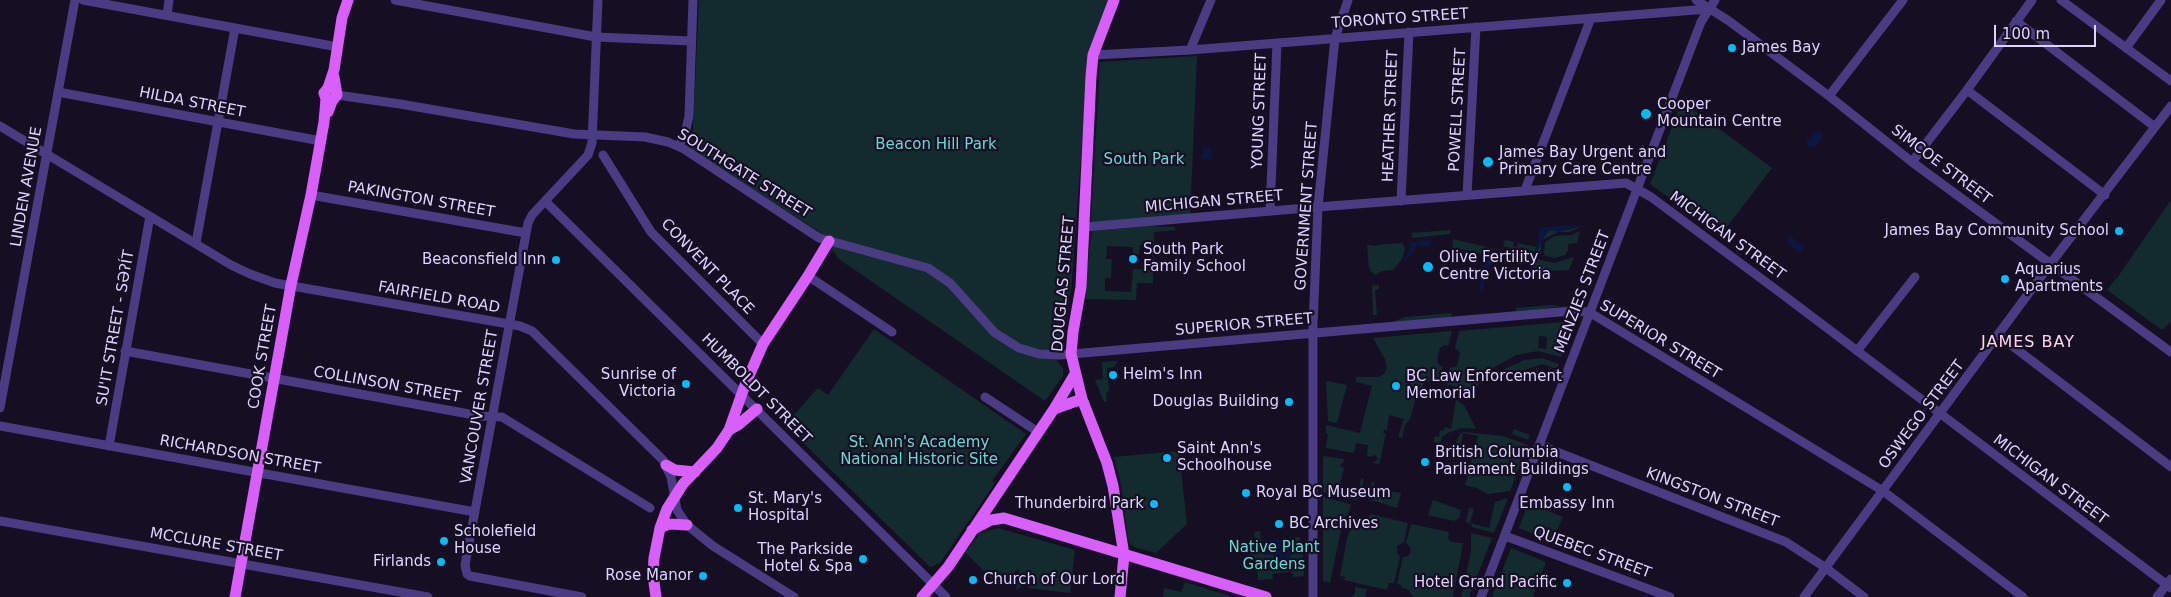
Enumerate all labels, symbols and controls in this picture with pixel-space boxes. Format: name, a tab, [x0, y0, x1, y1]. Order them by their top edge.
street label: TORONTO STREET	[1331, 5, 1469, 33]
scale bar	[1996, 15, 2098, 47]
text: 100 m	[2002, 25, 2050, 43]
place label: James Bay	[1742, 39, 1820, 57]
marker: James Bay	[1726, 42, 1738, 54]
street label: POWELL STREET	[1446, 48, 1470, 172]
street label: HEATHER STREET	[1380, 50, 1402, 182]
street label: YOUNG STREET	[1249, 53, 1271, 169]
street label: HILDA STREET	[137, 84, 247, 122]
place label: Cooper Mountain Centre	[1657, 96, 1782, 131]
marker: Cooper Mountain Centre	[1639, 107, 1653, 121]
street label: GOVERNMENT STREET	[1292, 121, 1322, 291]
street label: SIMCOE STREET	[1887, 122, 1995, 208]
street label: LINDEN AVENUE	[8, 125, 46, 249]
street label: SOUTHGATE STREET	[674, 126, 814, 222]
park label: Beacon Hill Park	[875, 136, 997, 154]
place label: James Bay Urgent and Primary Care Centre	[1499, 144, 1666, 179]
park label: South Park	[1104, 151, 1184, 169]
marker: James Bay Urgent and Primary Care Centre	[1481, 155, 1495, 169]
street label: PAKINGTON STREET	[346, 178, 496, 222]
street label: MICHIGAN STREET	[1144, 187, 1284, 217]
street label: MICHIGAN STREET	[1666, 188, 1788, 284]
street label: CONVENT PLACE	[657, 215, 757, 319]
street label: DOUGLAS STREET	[1049, 215, 1079, 353]
place label: James Bay Community School	[1884, 222, 2109, 240]
marker: James Bay Community School	[2113, 225, 2125, 237]
street label: MENZIES STREET	[1551, 228, 1615, 356]
place label: South Park Family School	[1143, 241, 1246, 276]
street label: SU'IT STREET - SƏʔÍT	[93, 249, 139, 407]
place label: Olive Fertility Centre Victoria	[1439, 249, 1551, 284]
place label: Beaconsfield Inn	[422, 251, 546, 269]
marker: South Park Family School	[1127, 253, 1139, 265]
marker: Beaconsfield Inn	[550, 254, 562, 266]
marker: Olive Fertility Centre Victoria	[1421, 260, 1435, 274]
place label: Aquarius Apartments	[2015, 261, 2103, 296]
marker: Aquarius Apartments	[1999, 273, 2011, 285]
street label: FAIRFIELD ROAD	[377, 278, 501, 318]
street label: SUPERIOR STREET	[1596, 297, 1724, 383]
street label: COOK STREET	[245, 303, 281, 411]
street label: SUPERIOR STREET	[1174, 310, 1314, 340]
street label: VANCOUVER STREET	[458, 329, 502, 485]
street label: HUMBOLDT STREET	[697, 330, 815, 448]
district label: JAMES BAY	[1980, 333, 2076, 353]
street label: OSWEGO STREET	[1875, 357, 1969, 473]
street label: COLLINSON STREET	[312, 363, 462, 407]
place label: Sunrise of Victoria	[601, 366, 676, 401]
place label: Helm's Inn	[1123, 366, 1202, 384]
place label: BC Law Enforcement Memorial	[1406, 368, 1562, 403]
marker: Helm's Inn	[1107, 369, 1119, 381]
marker: Sunrise of Victoria	[680, 378, 692, 390]
marker: BC Law Enforcement Memorial	[1390, 380, 1402, 392]
place label: Douglas Building	[1152, 393, 1279, 411]
marker: Douglas Building	[1283, 396, 1295, 408]
street label: MICHIGAN STREET	[1989, 431, 2111, 529]
street label: RICHARDSON STREET	[158, 432, 322, 478]
park label: St. Ann's Academy National Historic Site	[840, 434, 998, 469]
place label: Saint Ann's Schoolhouse	[1177, 440, 1272, 475]
place label: British Columbia Parliament Buildings	[1435, 444, 1589, 479]
marker: Saint Ann's Schoolhouse	[1161, 452, 1173, 464]
marker: British Columbia Parliament Buildings	[1419, 456, 1431, 468]
street label: KINGSTON STREET	[1643, 464, 1781, 532]
marker: Embassy Inn	[1561, 481, 1573, 493]
place label: Royal BC Museum	[1256, 484, 1391, 502]
marker: Royal BC Museum	[1240, 487, 1252, 499]
place label: St. Mary's Hospital	[748, 490, 822, 525]
place label: Thunderbird Park	[1015, 495, 1144, 513]
place label: Embassy Inn	[1519, 495, 1615, 513]
marker: Thunderbird Park	[1148, 498, 1160, 510]
marker: St. Mary's Hospital	[732, 502, 744, 514]
place label: BC Archives	[1289, 515, 1378, 533]
marker: BC Archives	[1273, 518, 1285, 530]
place label: Scholefield House	[454, 523, 536, 558]
street label: QUEBEC STREET	[1530, 523, 1654, 583]
street label: MCCLURE STREET	[148, 524, 284, 566]
marker: Scholefield House	[438, 535, 450, 547]
park label: Native Plant Gardens	[1228, 539, 1320, 574]
place label: The Parkside Hotel & Spa	[757, 541, 853, 576]
place label: Firlands	[373, 553, 431, 571]
marker: The Parkside Hotel & Spa	[857, 553, 869, 565]
marker: Firlands	[435, 556, 447, 568]
place label: Rose Manor	[605, 567, 693, 585]
marker: Rose Manor	[697, 570, 709, 582]
place label: Church of Our Lord	[983, 571, 1125, 589]
marker: Church of Our Lord	[967, 574, 979, 586]
place label: Hotel Grand Pacific	[1414, 574, 1557, 592]
marker: Hotel Grand Pacific	[1561, 577, 1573, 589]

